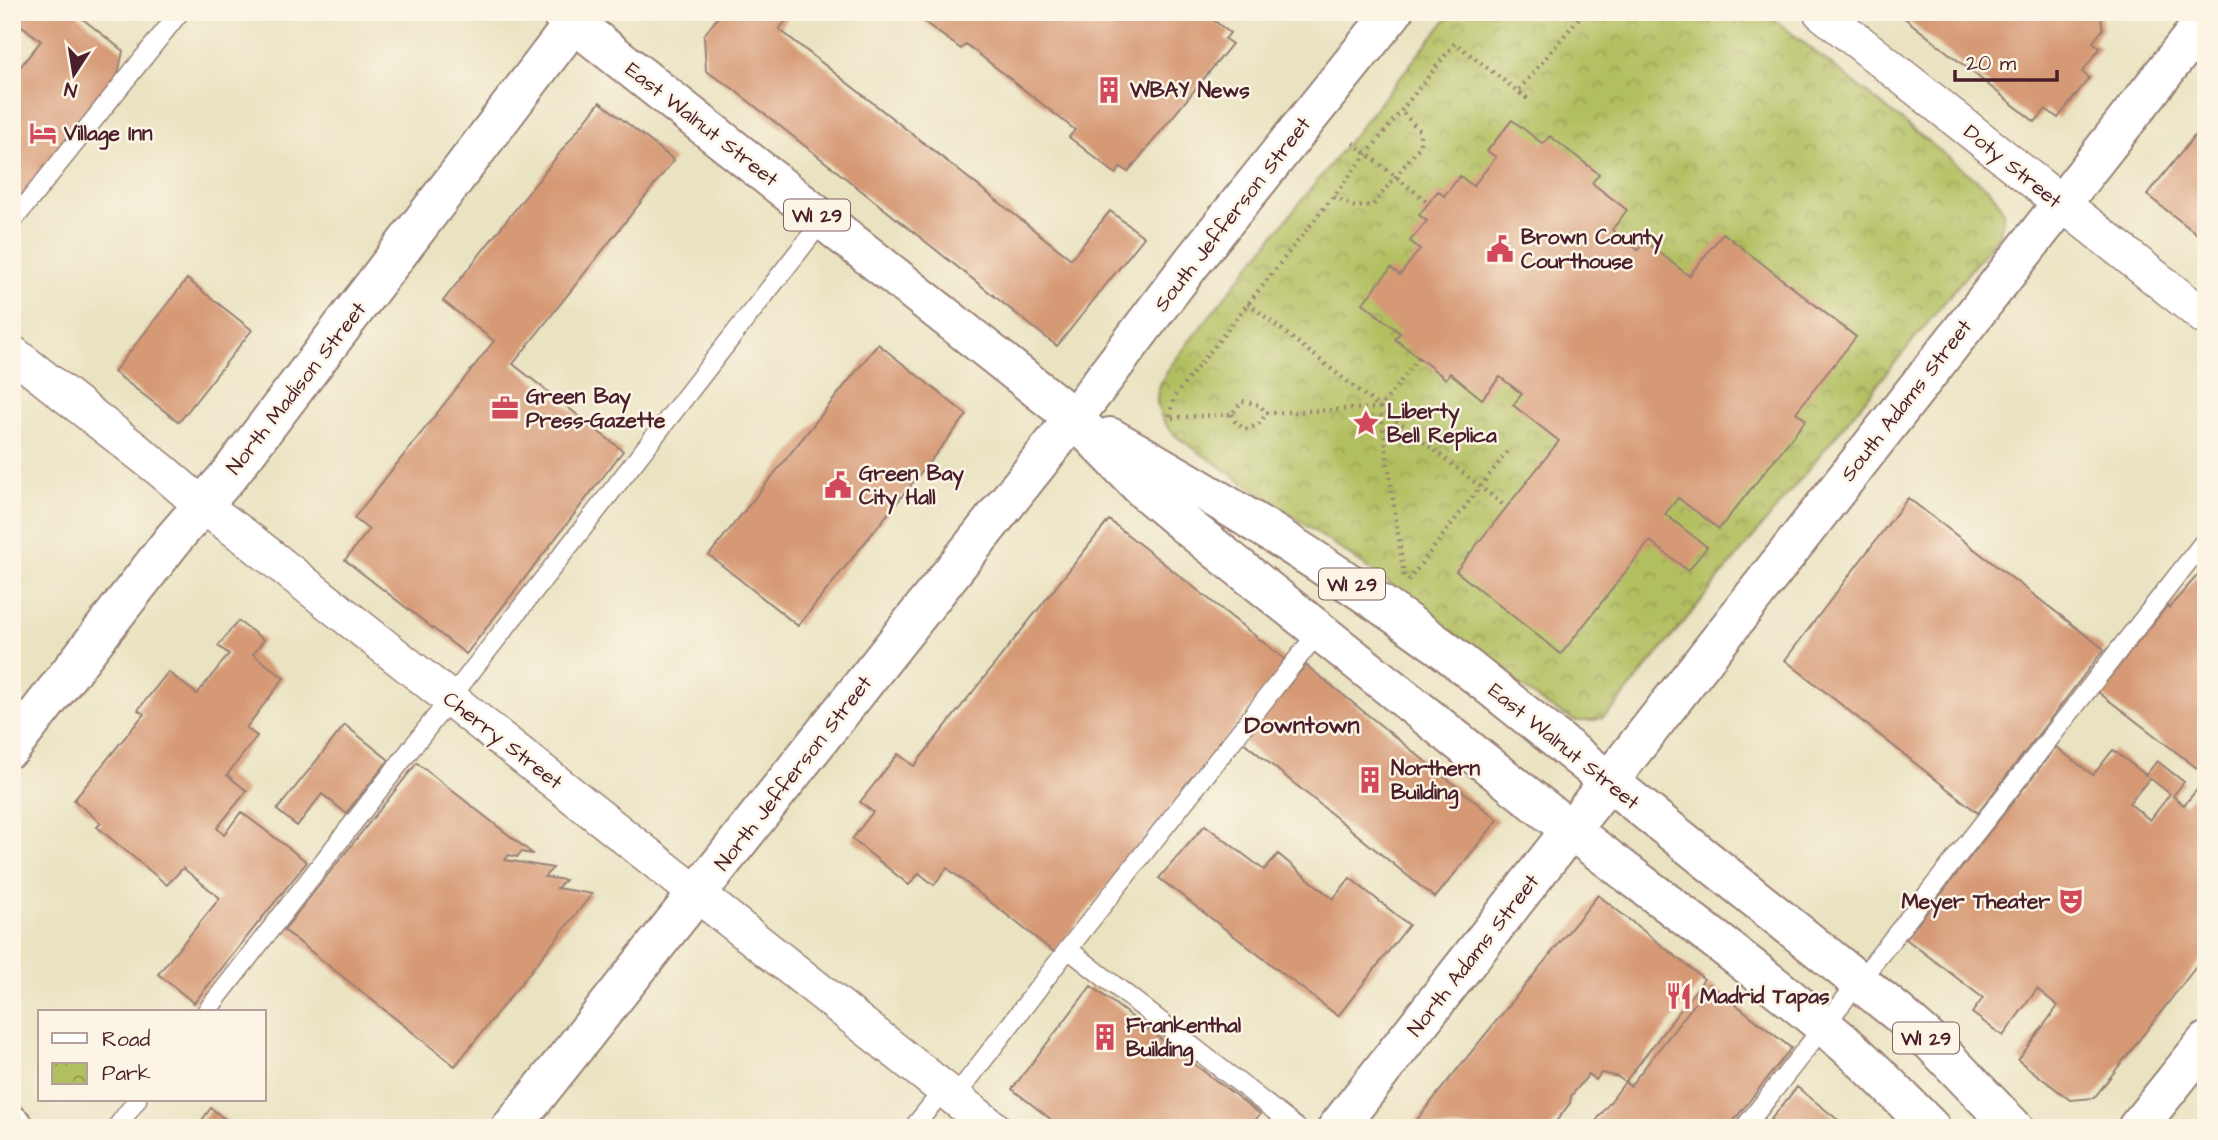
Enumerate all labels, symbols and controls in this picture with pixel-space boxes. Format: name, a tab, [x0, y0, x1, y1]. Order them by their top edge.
north arrow	[38, 38, 108, 108]
scale bar	[1955, 38, 2057, 82]
text: 20 m	[1966, 49, 2017, 78]
street label: East Walnut Street	[619, 55, 785, 194]
text: N	[62, 75, 79, 104]
building icon: WBAY News	[1094, 75, 1124, 105]
place label: WBAY News	[1129, 76, 1250, 105]
street label: South Jefferson Street	[1147, 111, 1318, 318]
hotel icon: Village Inn	[28, 118, 58, 148]
street label: Doty Street	[1956, 118, 2068, 217]
place label: Village Inn	[63, 119, 153, 150]
road number: WI 29	[784, 200, 850, 230]
place label: Brown County Courthouse	[1521, 223, 1664, 276]
public building icon: Brown County Courthouse	[1485, 234, 1515, 264]
street label: North Madison Street	[220, 295, 373, 481]
street label: South Adams Street	[1834, 313, 1979, 487]
place label: Green Bay Press-Gazette	[526, 382, 666, 435]
office icon: Green Bay Press-Gazette	[490, 393, 520, 423]
place label: Liberty Bell Replica	[1387, 397, 1497, 451]
place icon: Liberty Bell Replica	[1351, 408, 1381, 438]
place label: Green Bay City Hall	[859, 459, 964, 515]
public building icon: Green Bay City Hall	[823, 470, 853, 500]
road number: WI 29	[1319, 568, 1385, 600]
street label: North Jefferson Street	[708, 669, 879, 877]
street label: East Walnut Street	[1482, 676, 1646, 817]
street label: Cherry Street	[436, 684, 569, 798]
district label: Downtown	[1244, 709, 1360, 743]
place label: Northern Building	[1391, 754, 1480, 809]
building icon: Northern Building	[1355, 765, 1385, 795]
street label: North Adams Street	[1401, 868, 1546, 1043]
theatre icon: Meyer Theater	[2056, 886, 2086, 916]
place label: Meyer Theater	[1901, 887, 2050, 919]
restaurant icon: Madrid Tapas	[1664, 981, 1694, 1011]
place label: Madrid Tapas	[1700, 982, 1830, 1012]
legend	[38, 1010, 266, 1102]
place label: Frankenthal Building	[1126, 1011, 1242, 1066]
building icon: Frankenthal Building	[1090, 1022, 1120, 1052]
road number: WI 29	[1893, 1022, 1959, 1054]
text: Road	[102, 1025, 150, 1054]
text: Park	[102, 1059, 151, 1088]

